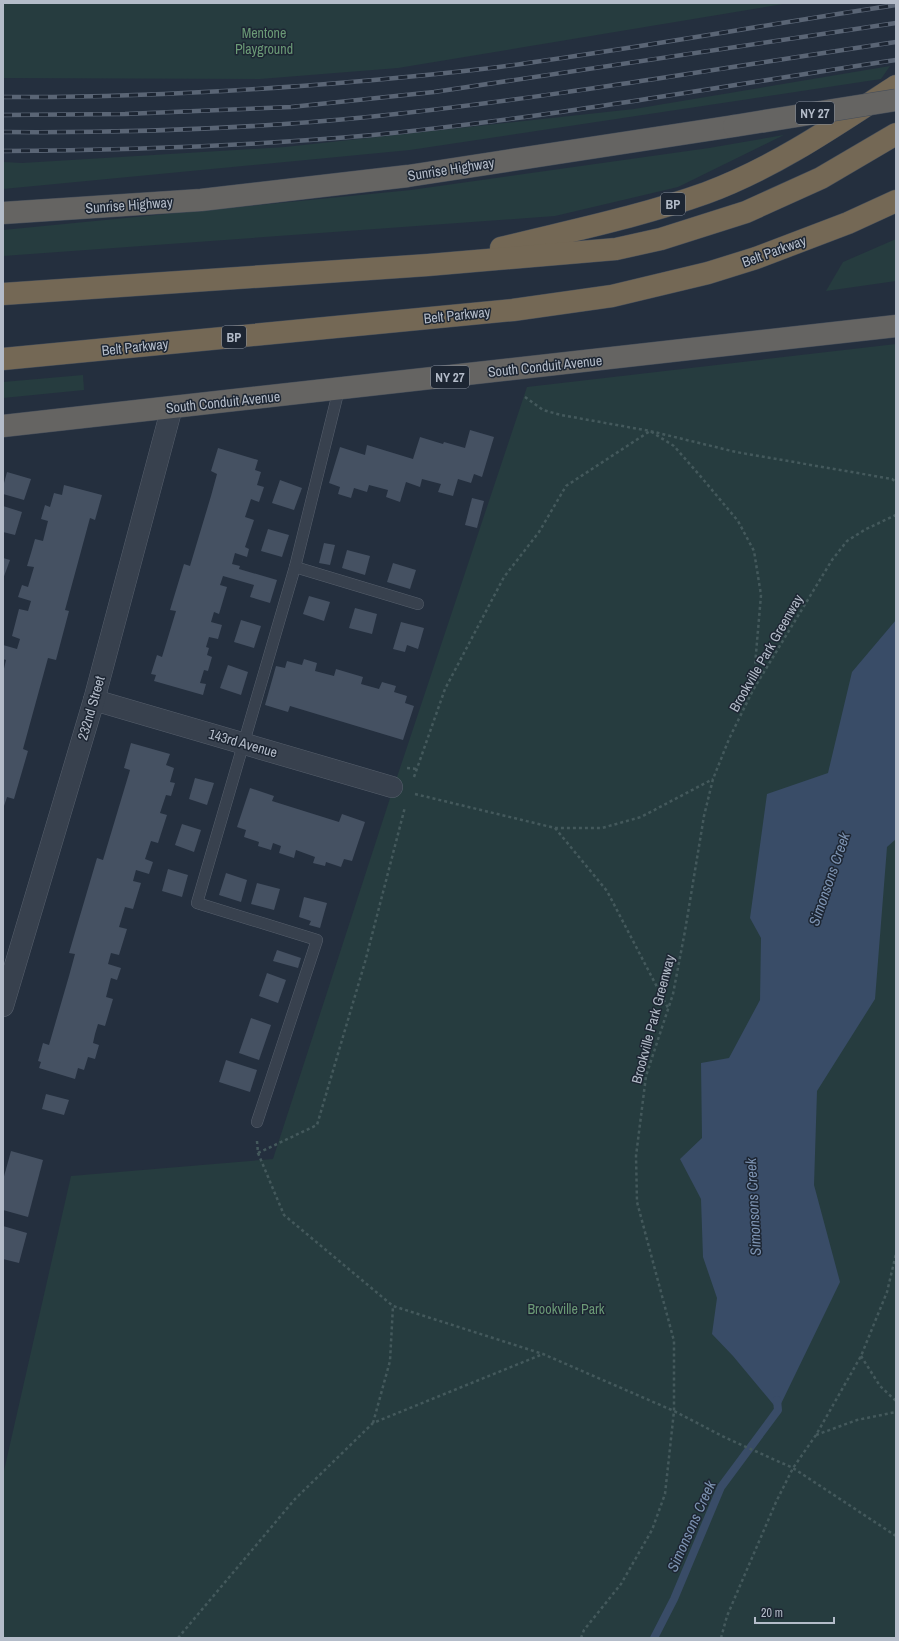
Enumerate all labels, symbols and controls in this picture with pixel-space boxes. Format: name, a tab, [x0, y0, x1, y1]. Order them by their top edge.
park label: Mentone Playground	[235, 24, 293, 58]
road number: NY 27	[796, 102, 834, 124]
street label: Sunrise Highway	[406, 153, 496, 185]
street label: Sunrise Highway	[85, 193, 173, 217]
road number: BP	[661, 193, 685, 215]
street label: Belt Parkway	[739, 231, 809, 271]
street label: Belt Parkway	[423, 303, 492, 327]
road number: BP	[222, 326, 246, 348]
street label: Belt Parkway	[101, 335, 170, 359]
street label: South Conduit Avenue	[487, 351, 603, 381]
road number: NY 27	[431, 366, 469, 388]
street label: South Conduit Avenue	[165, 387, 281, 417]
street label: Brookville Park Greenway	[725, 591, 807, 715]
street label: 232nd Street	[73, 674, 109, 742]
street label: 143rd Avenue	[207, 725, 279, 761]
water label: Simonsons Creek	[803, 829, 855, 929]
street label: Brookville Park Greenway	[627, 952, 679, 1085]
water label: Simonsons Creek	[740, 1157, 766, 1256]
park label: Brookville Park	[527, 1300, 605, 1318]
water label: Simonsons Creek	[662, 1476, 721, 1575]
scale bar	[755, 1599, 834, 1625]
text: 20 m	[761, 1605, 783, 1621]

